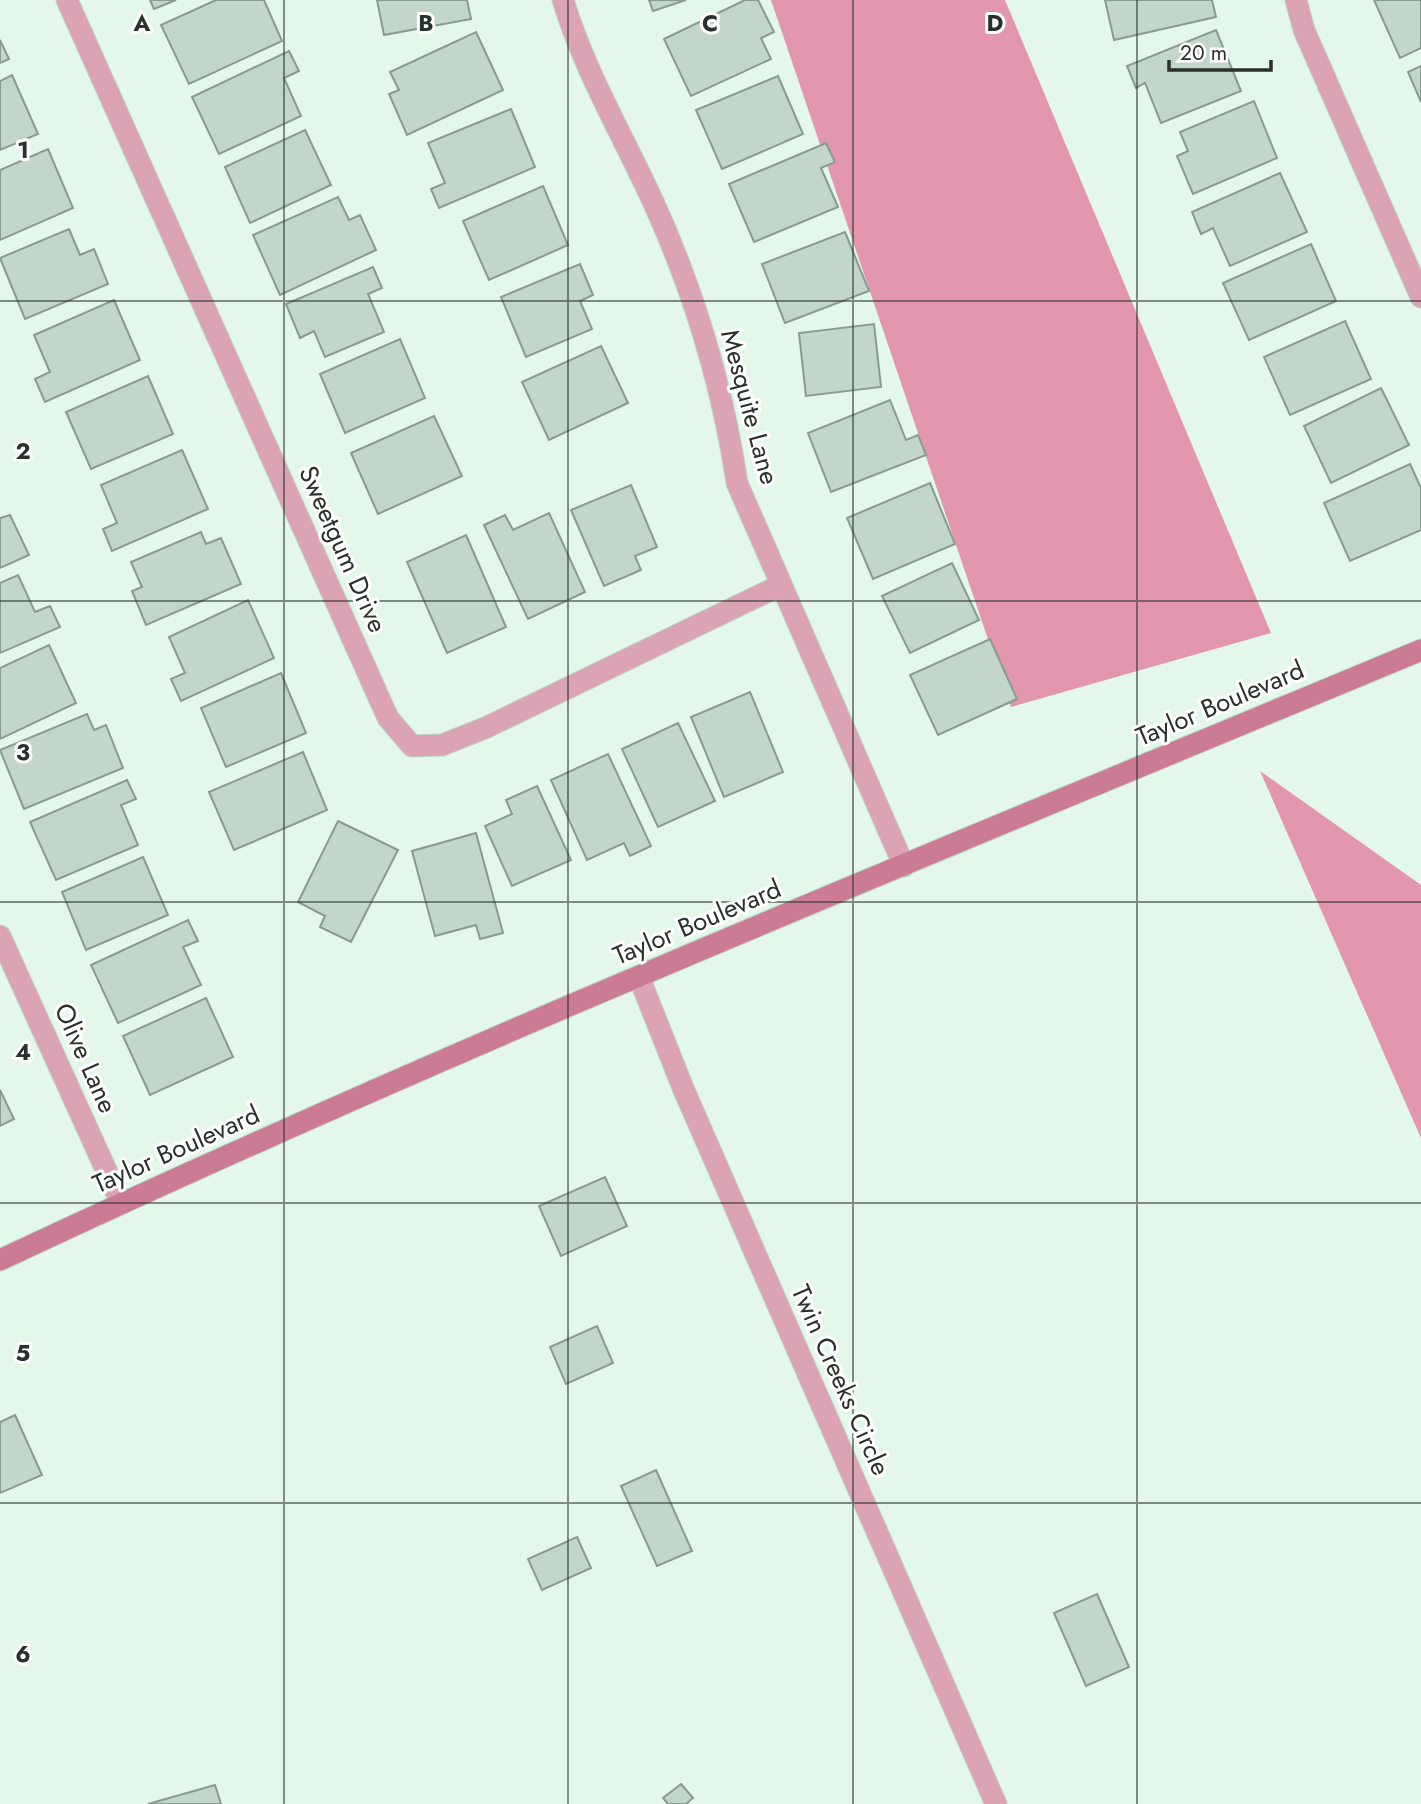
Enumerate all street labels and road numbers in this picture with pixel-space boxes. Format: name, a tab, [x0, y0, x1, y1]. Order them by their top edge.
street label: Mesquite Lane	[711, 325, 789, 489]
street label: Sweetgum Drive	[289, 460, 397, 638]
street label: Taylor Boulevard	[1130, 650, 1310, 756]
street label: Taylor Boulevard	[607, 869, 787, 975]
street label: Olive Lane	[45, 997, 127, 1119]
street label: Taylor Boulevard	[86, 1095, 266, 1203]
street label: Twin Creeks Circle	[782, 1279, 900, 1481]

